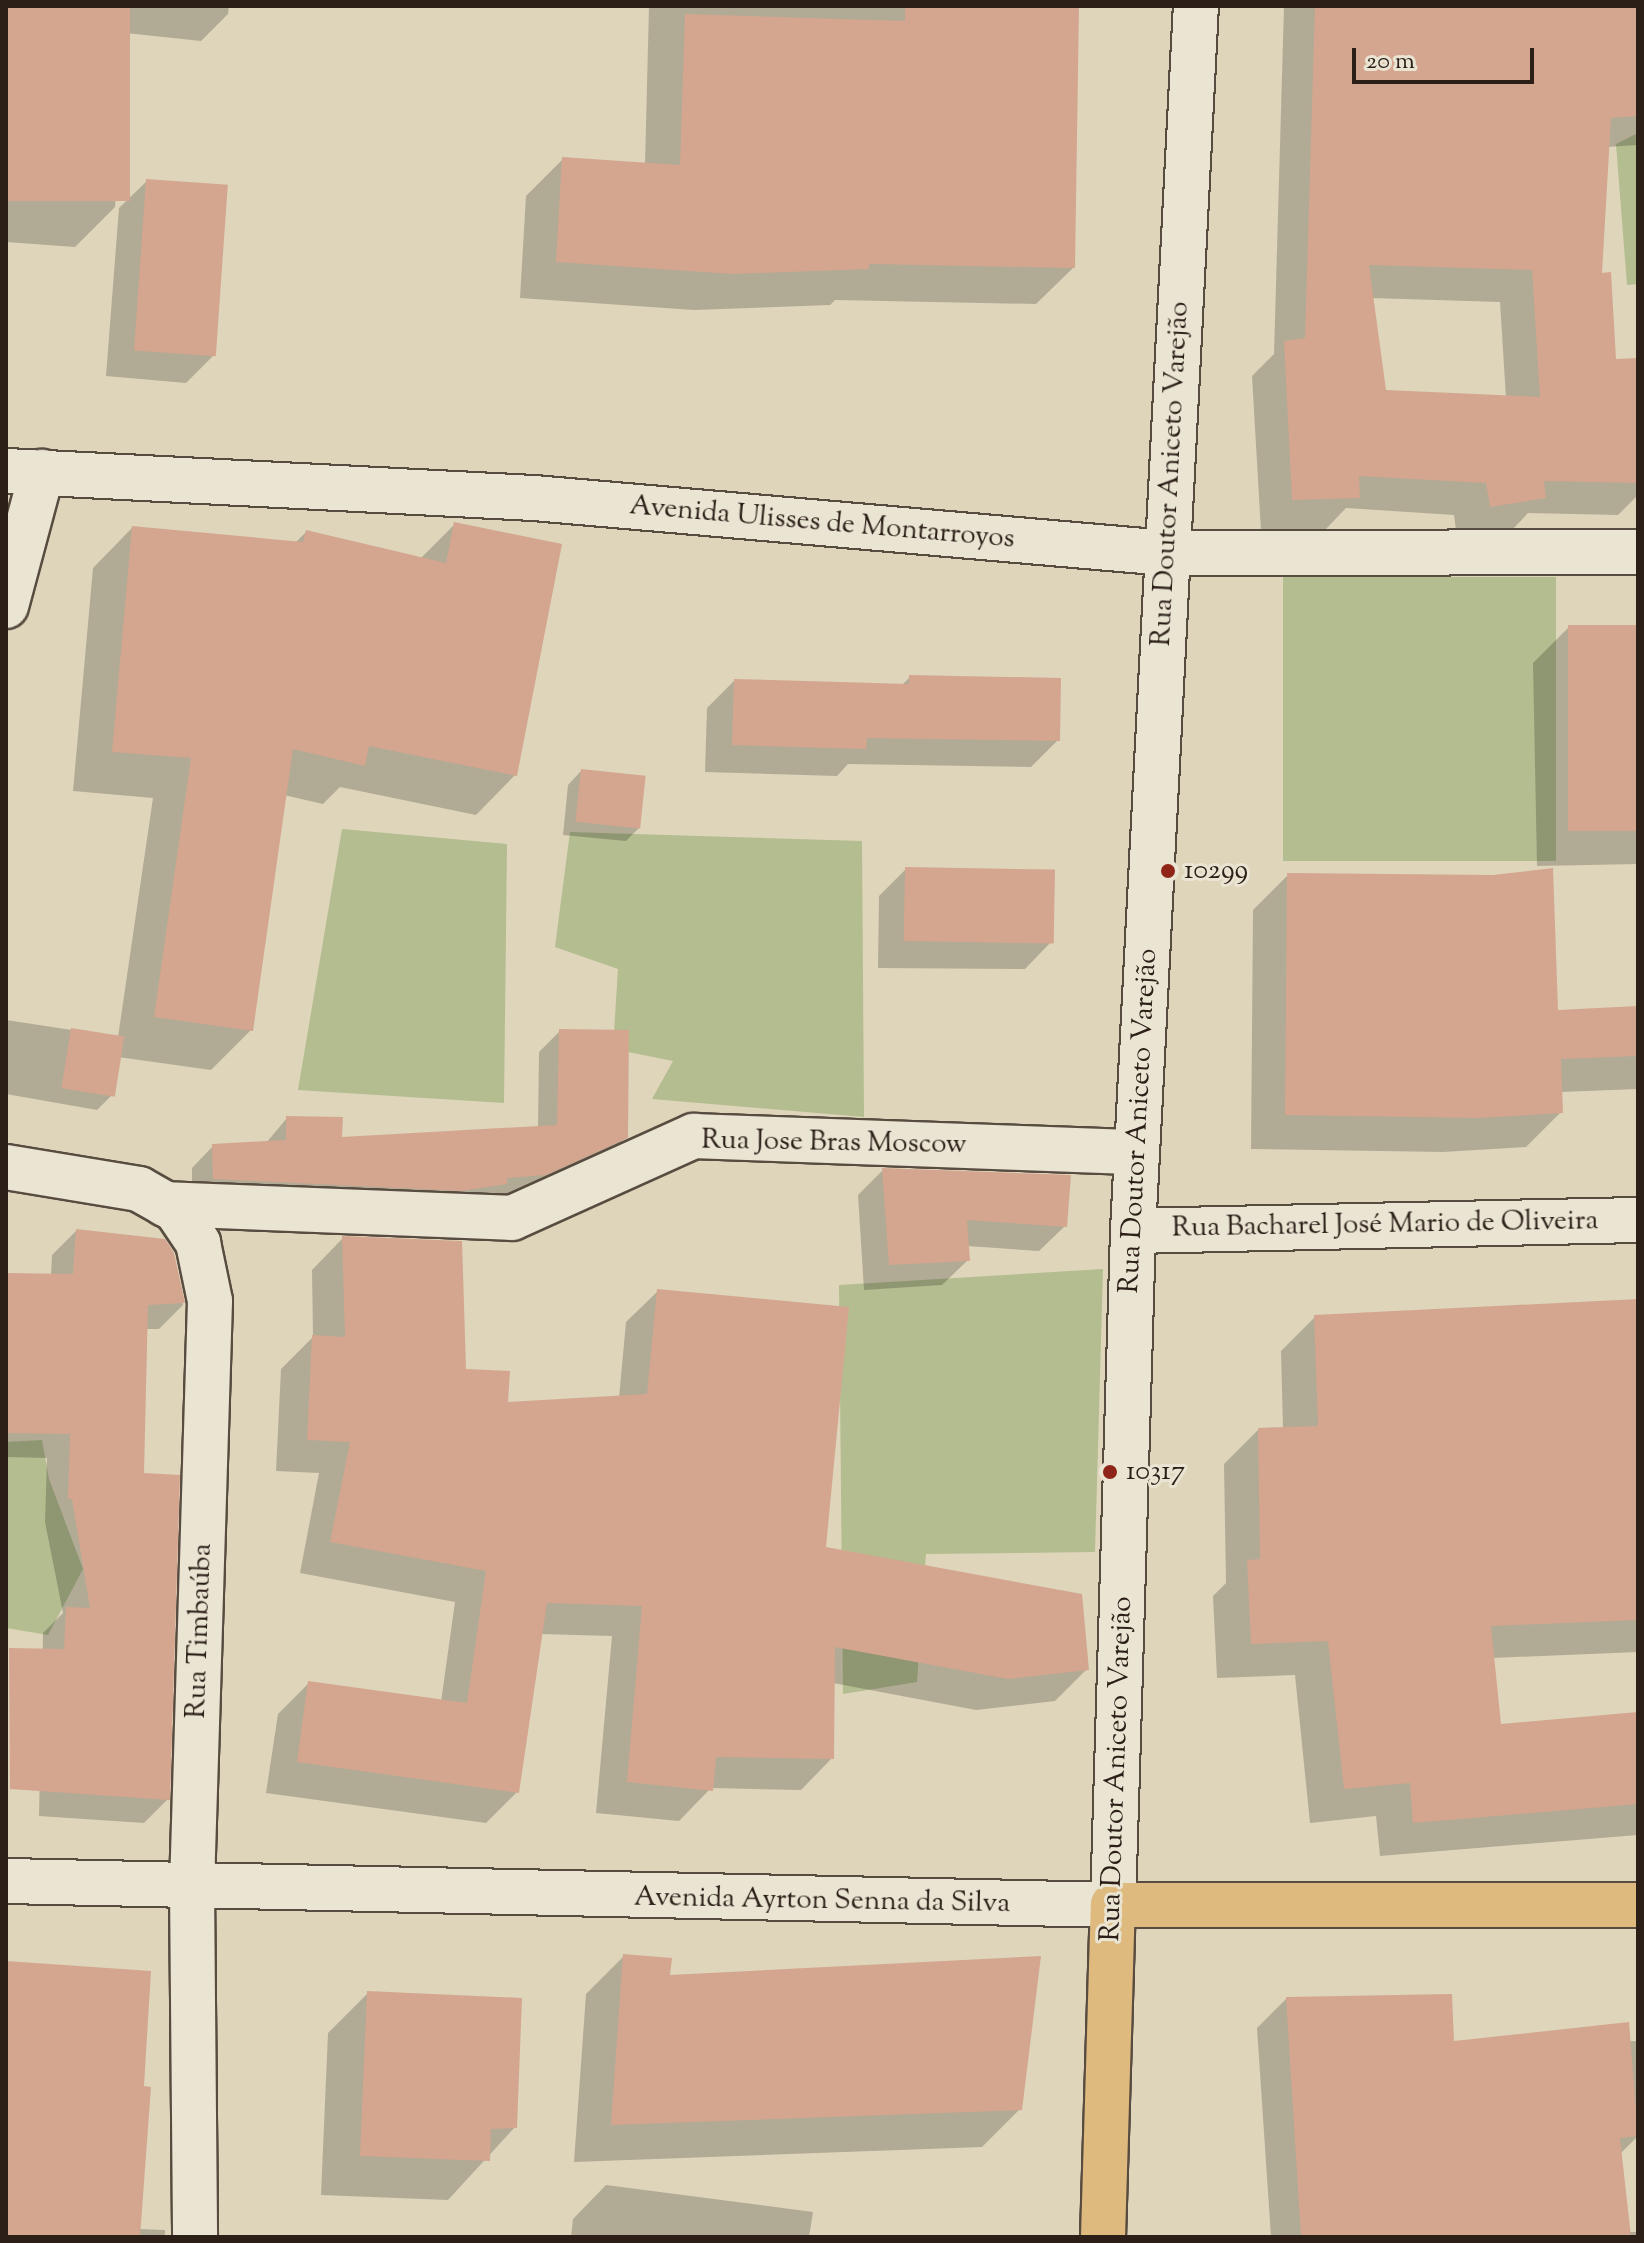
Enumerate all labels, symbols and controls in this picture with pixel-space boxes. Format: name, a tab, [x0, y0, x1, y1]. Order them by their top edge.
scale bar	[1356, 32, 1538, 82]
text: 20 m	[1366, 45, 1415, 79]
street label: Rua Doutor Aniceto Varejão	[1145, 301, 1197, 647]
street label: Avenida Ulisses de Montarroyos	[628, 489, 1016, 557]
place label: 10299	[1184, 854, 1248, 888]
marker: 10299	[1159, 862, 1177, 880]
street label: Rua Doutor Aniceto Varejão	[1113, 948, 1165, 1294]
street label: Rua Jose Bras Moscow	[701, 1124, 967, 1162]
street label: Rua Bacharel José Mario de Oliveira	[1171, 1204, 1599, 1246]
place label: 10317	[1126, 1455, 1185, 1489]
marker: 10317	[1101, 1463, 1119, 1481]
street label: Rua Timbaúba	[180, 1543, 220, 1719]
street label: Rua Doutor Aniceto Varejão	[1094, 1596, 1140, 1942]
street label: Avenida Ayrton Senna da Silva	[634, 1881, 1010, 1921]

